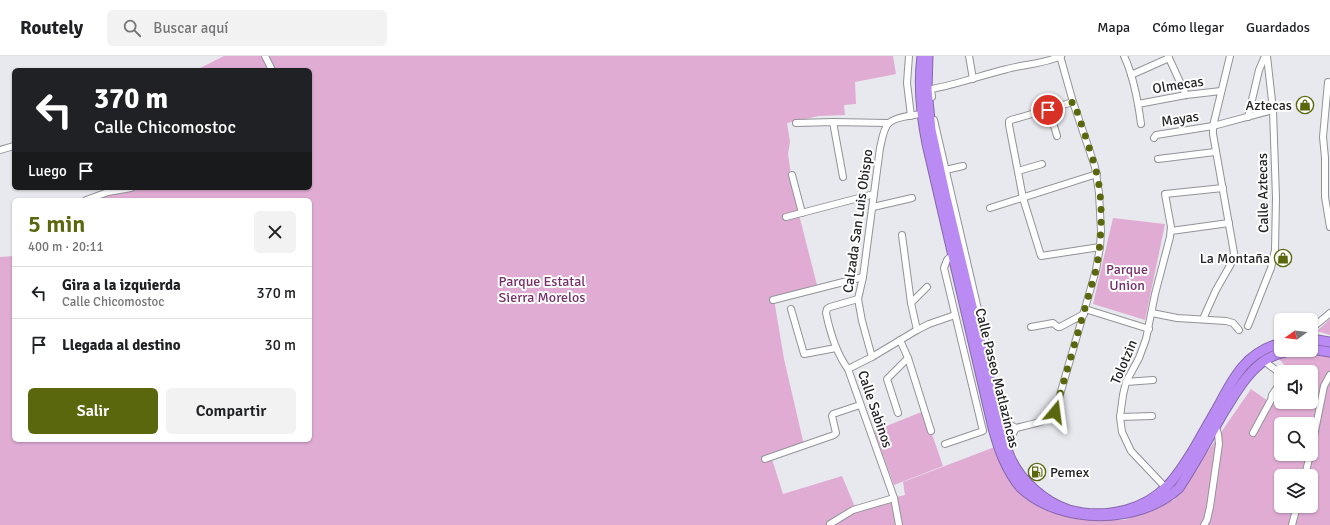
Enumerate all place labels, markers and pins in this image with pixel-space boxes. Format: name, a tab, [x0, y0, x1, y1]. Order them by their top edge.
pin	[1031, 93, 1065, 127]
shop icon: Aztecas	[1295, 95, 1315, 115]
place label: Aztecas	[1246, 97, 1292, 114]
shop icon: La Montaña	[1273, 248, 1293, 268]
place label: La Montaña	[1200, 250, 1270, 267]
fuel station icon: Pemex	[1027, 462, 1047, 482]
place label: Pemex	[1050, 464, 1090, 481]

